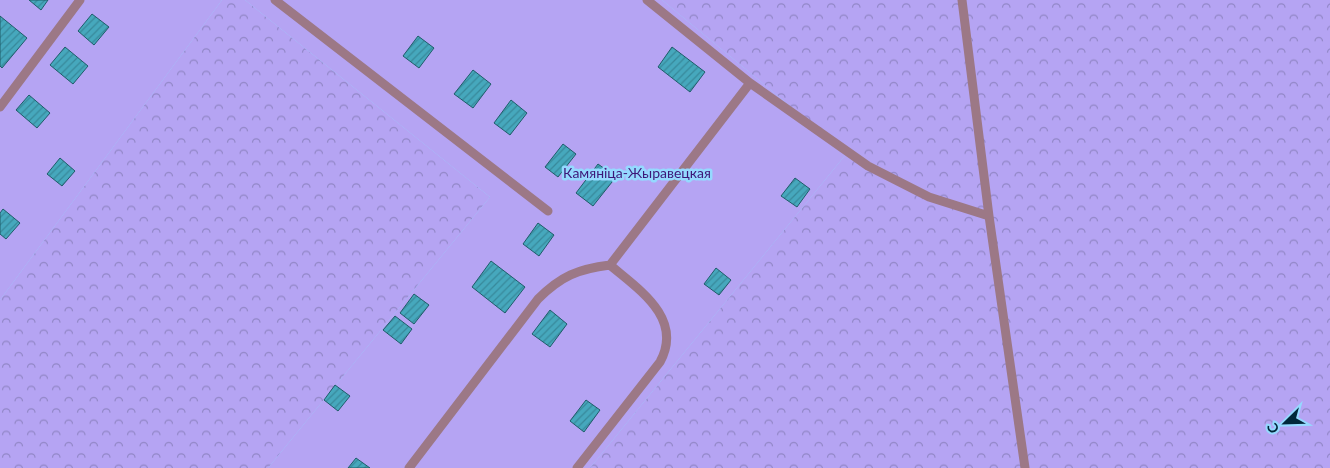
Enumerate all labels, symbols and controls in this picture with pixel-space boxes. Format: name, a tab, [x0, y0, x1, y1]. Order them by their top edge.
park label: Камяніца-Жыравецкая	[563, 164, 711, 181]
north arrow	[1260, 398, 1310, 448]
text: С	[1263, 420, 1282, 436]

